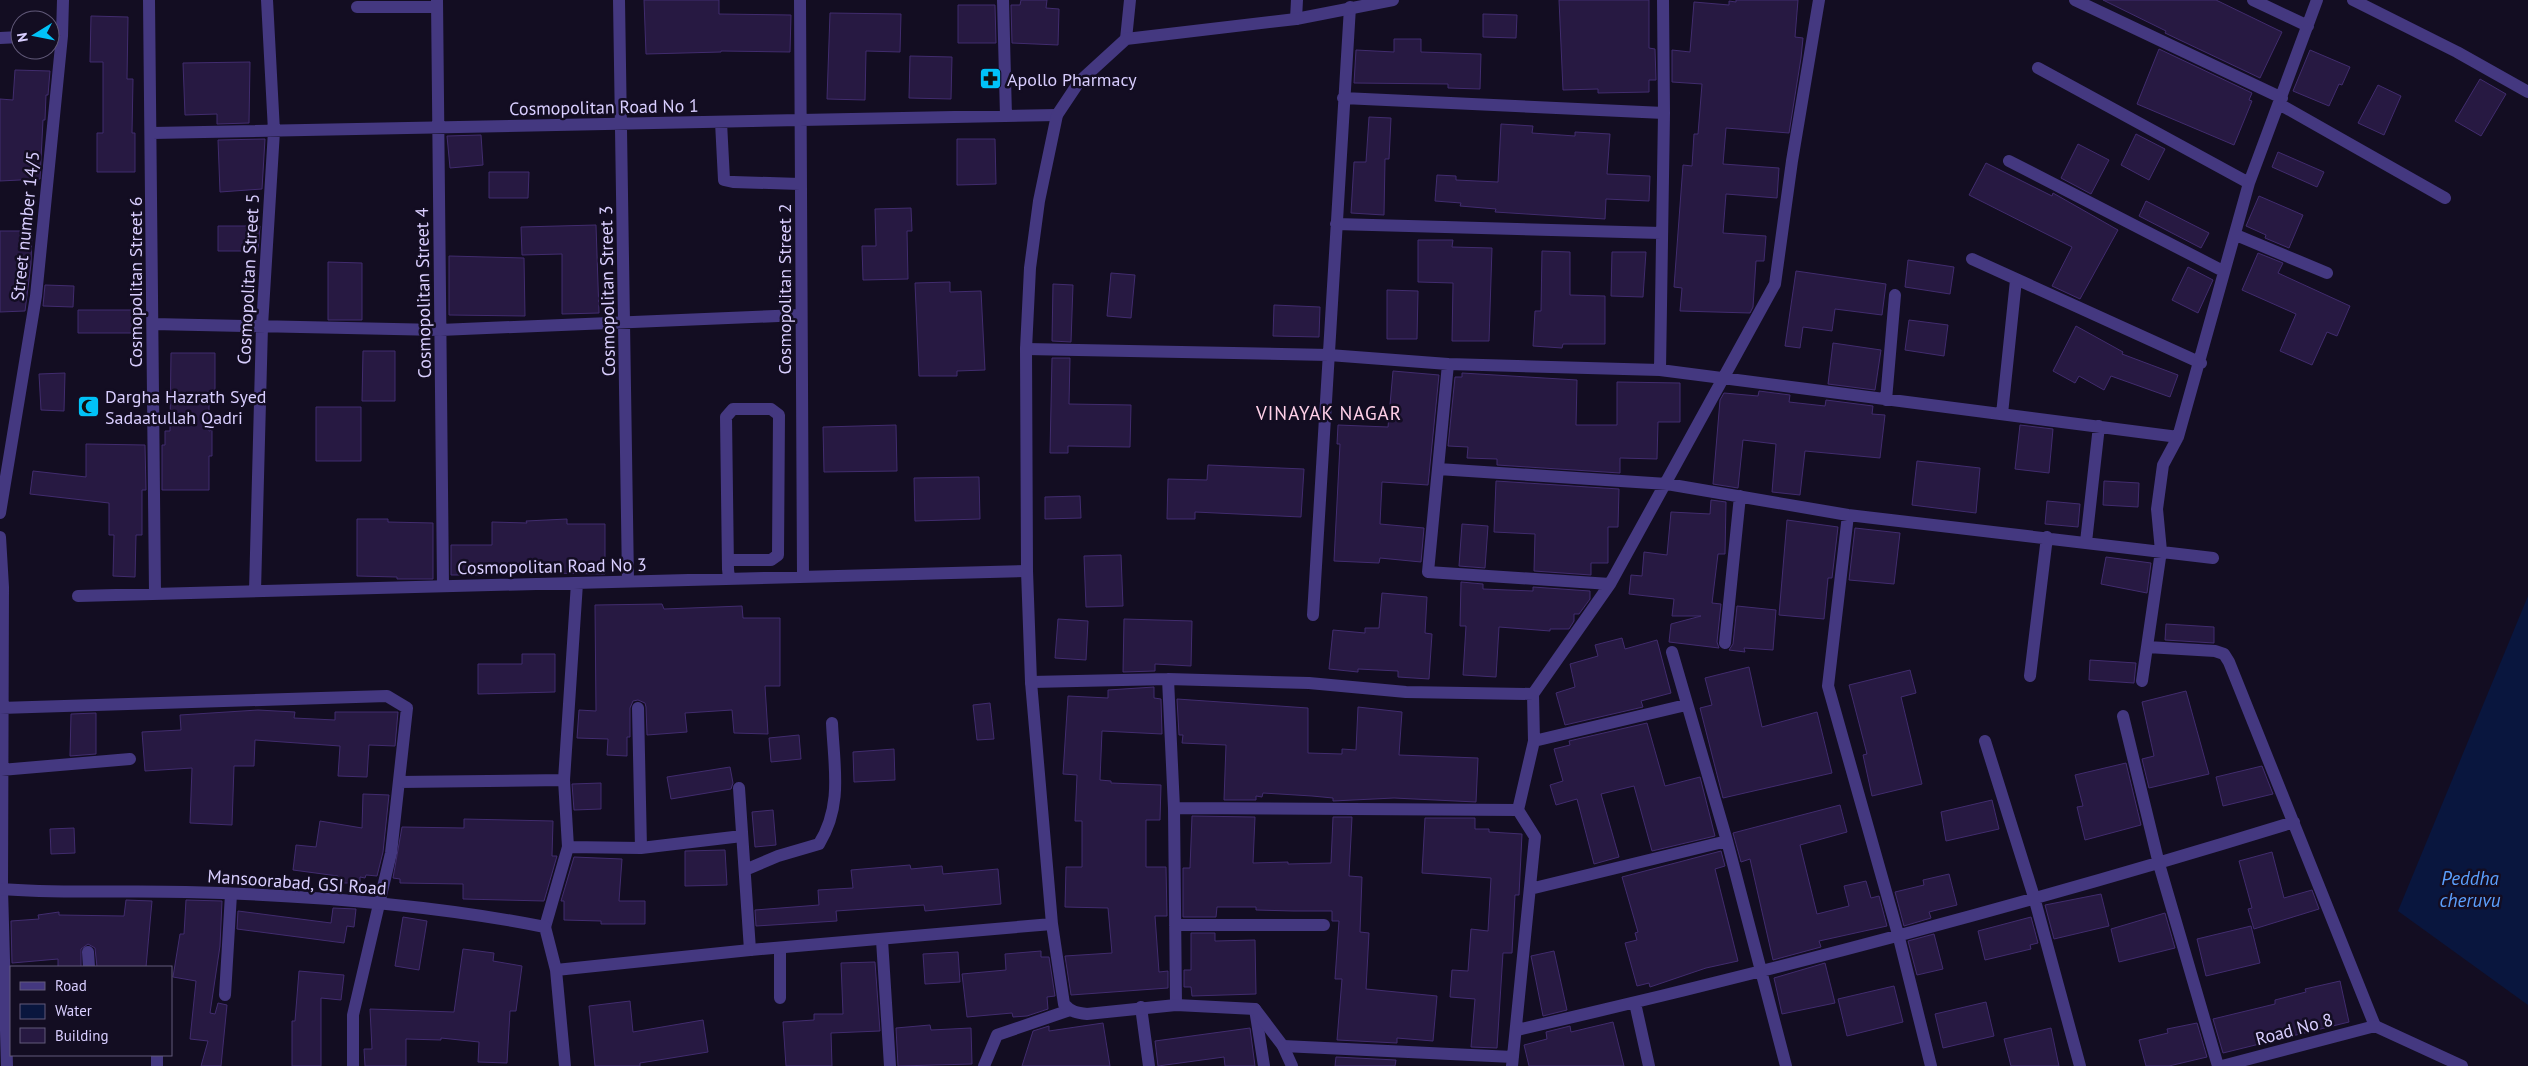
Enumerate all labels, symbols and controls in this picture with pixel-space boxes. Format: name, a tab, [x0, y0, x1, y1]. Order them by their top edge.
north arrow	[10, 10, 60, 60]
text: N	[13, 31, 32, 43]
pharmacy icon: Apollo Pharmacy	[979, 67, 1003, 91]
place label: Apollo Pharmacy	[1007, 68, 1137, 91]
street label: Cosmopolitan Road No 1	[509, 94, 699, 120]
street label: Street number 14/5	[6, 150, 44, 302]
street label: Cosmopolitan Street 5	[232, 193, 264, 365]
street label: Cosmopolitan Street 6	[124, 197, 147, 367]
street label: Cosmopolitan Street 2	[773, 204, 796, 374]
street label: Cosmopolitan Street 3	[594, 205, 620, 377]
street label: Cosmopolitan Street 4	[410, 207, 436, 379]
place label: Dargha Hazrath Syed Sadaatullah Qadri	[105, 385, 267, 429]
mosque icon: Dargha Hazrath Syed Sadaatullah Qadri	[77, 394, 101, 418]
district label: VINAYAK NAGAR	[1255, 401, 1402, 425]
street label: Cosmopolitan Road No 3	[457, 553, 647, 579]
street label: Mansoorabad, GSI Road	[207, 864, 387, 900]
water label: Peddha cheruvu	[2440, 866, 2501, 912]
legend	[10, 966, 172, 1056]
text: Road	[55, 976, 87, 995]
text: Water	[55, 1001, 92, 1020]
street label: Road No 8	[2253, 1008, 2335, 1050]
text: Building	[55, 1026, 109, 1045]

